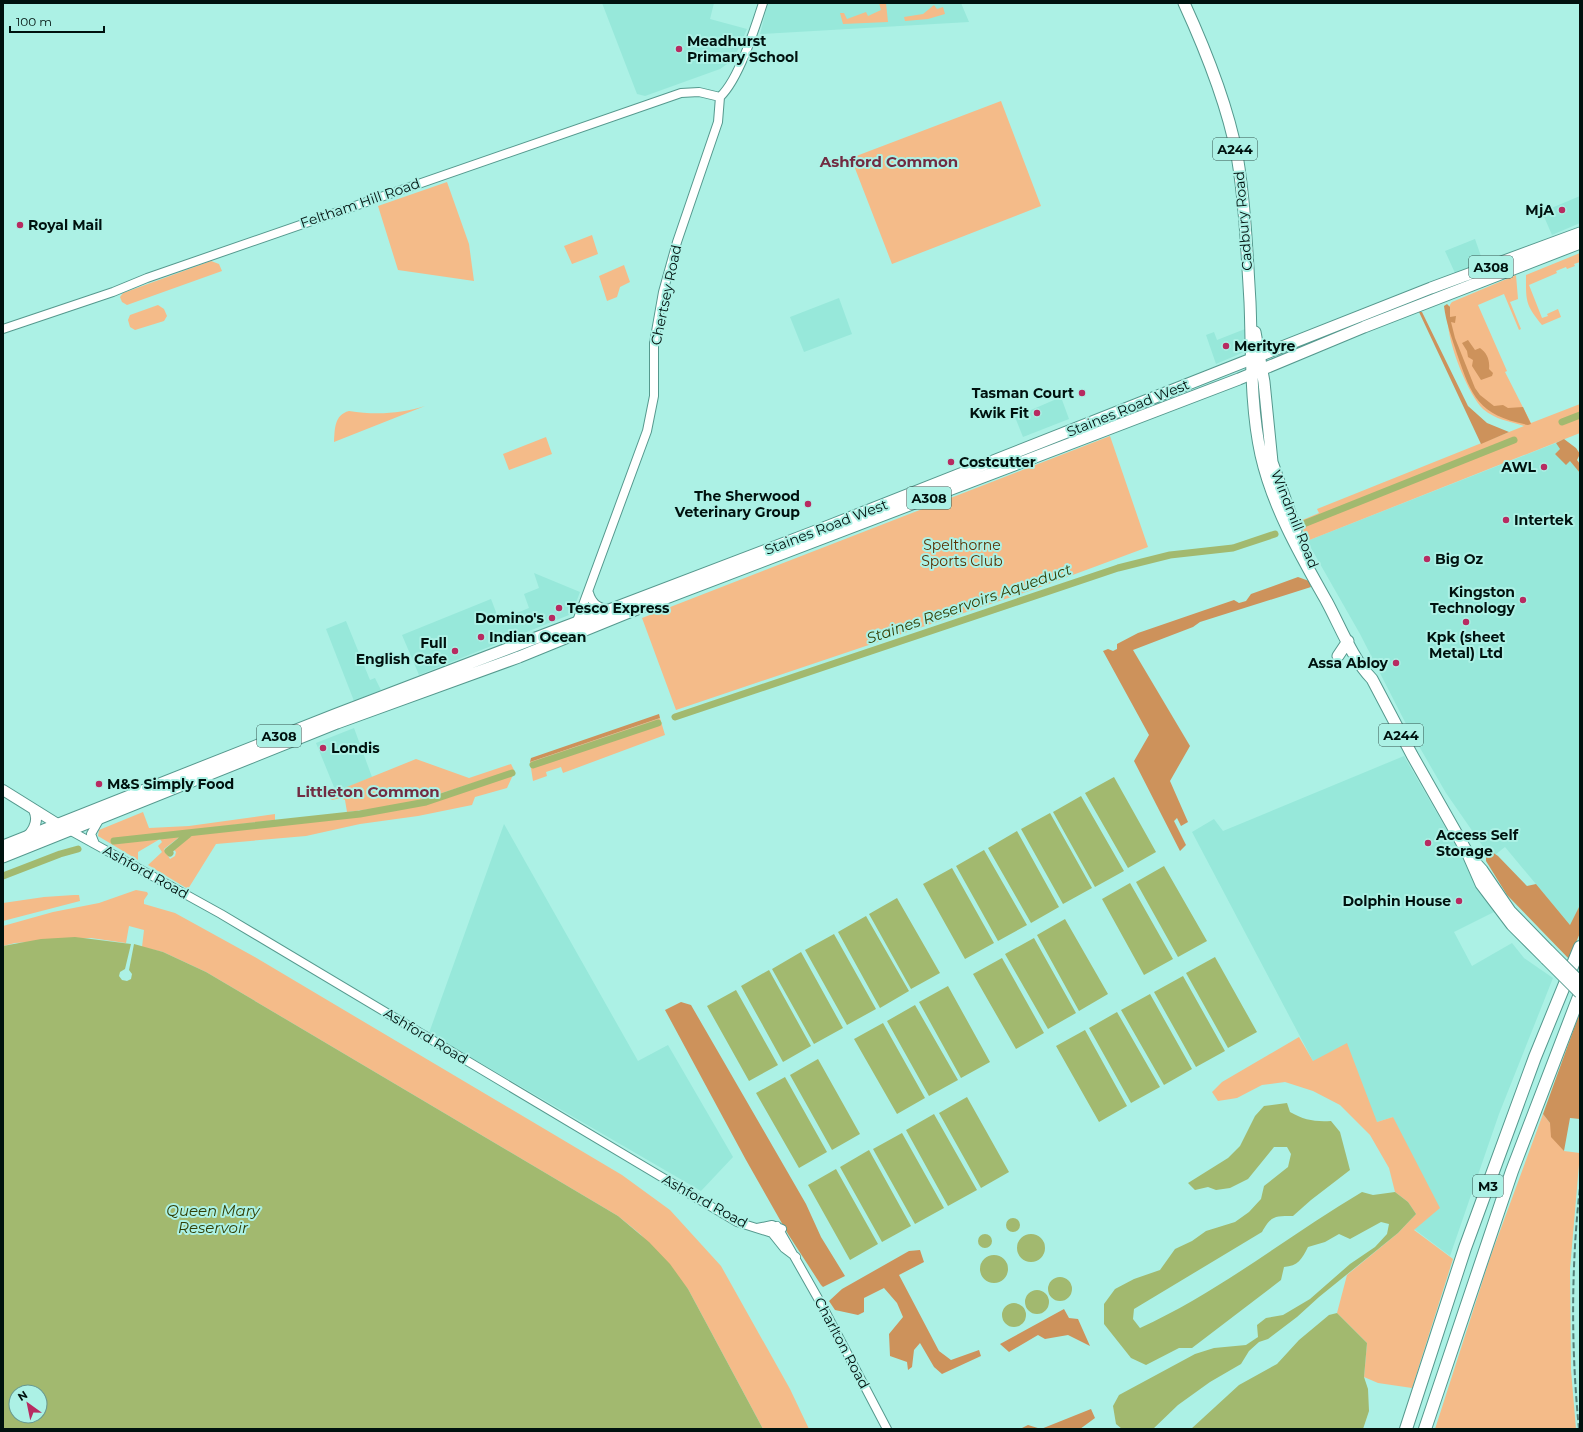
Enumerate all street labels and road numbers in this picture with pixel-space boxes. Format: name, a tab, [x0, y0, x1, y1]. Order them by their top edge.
road number: A244	[1213, 138, 1257, 160]
street label: Cadbury Road	[1230, 170, 1256, 272]
street label: Feltham Hill Road	[298, 174, 422, 232]
street label: Chertsey Road	[647, 243, 685, 347]
road number: A308	[1469, 256, 1513, 278]
street label: Staines Road West	[1064, 375, 1192, 441]
street label: Windmill Road	[1267, 467, 1323, 571]
road number: A308	[907, 487, 951, 509]
street label: Staines Road West	[762, 495, 890, 559]
road number: A244	[1379, 724, 1423, 746]
road number: A308	[257, 725, 301, 747]
street label: Ashford Road	[100, 841, 192, 903]
street label: Ashford Road	[381, 1004, 471, 1068]
street label: Ashford Road	[659, 1170, 751, 1232]
road number: M3	[1473, 1175, 1503, 1197]
street label: Charlton Road	[810, 1294, 874, 1392]

